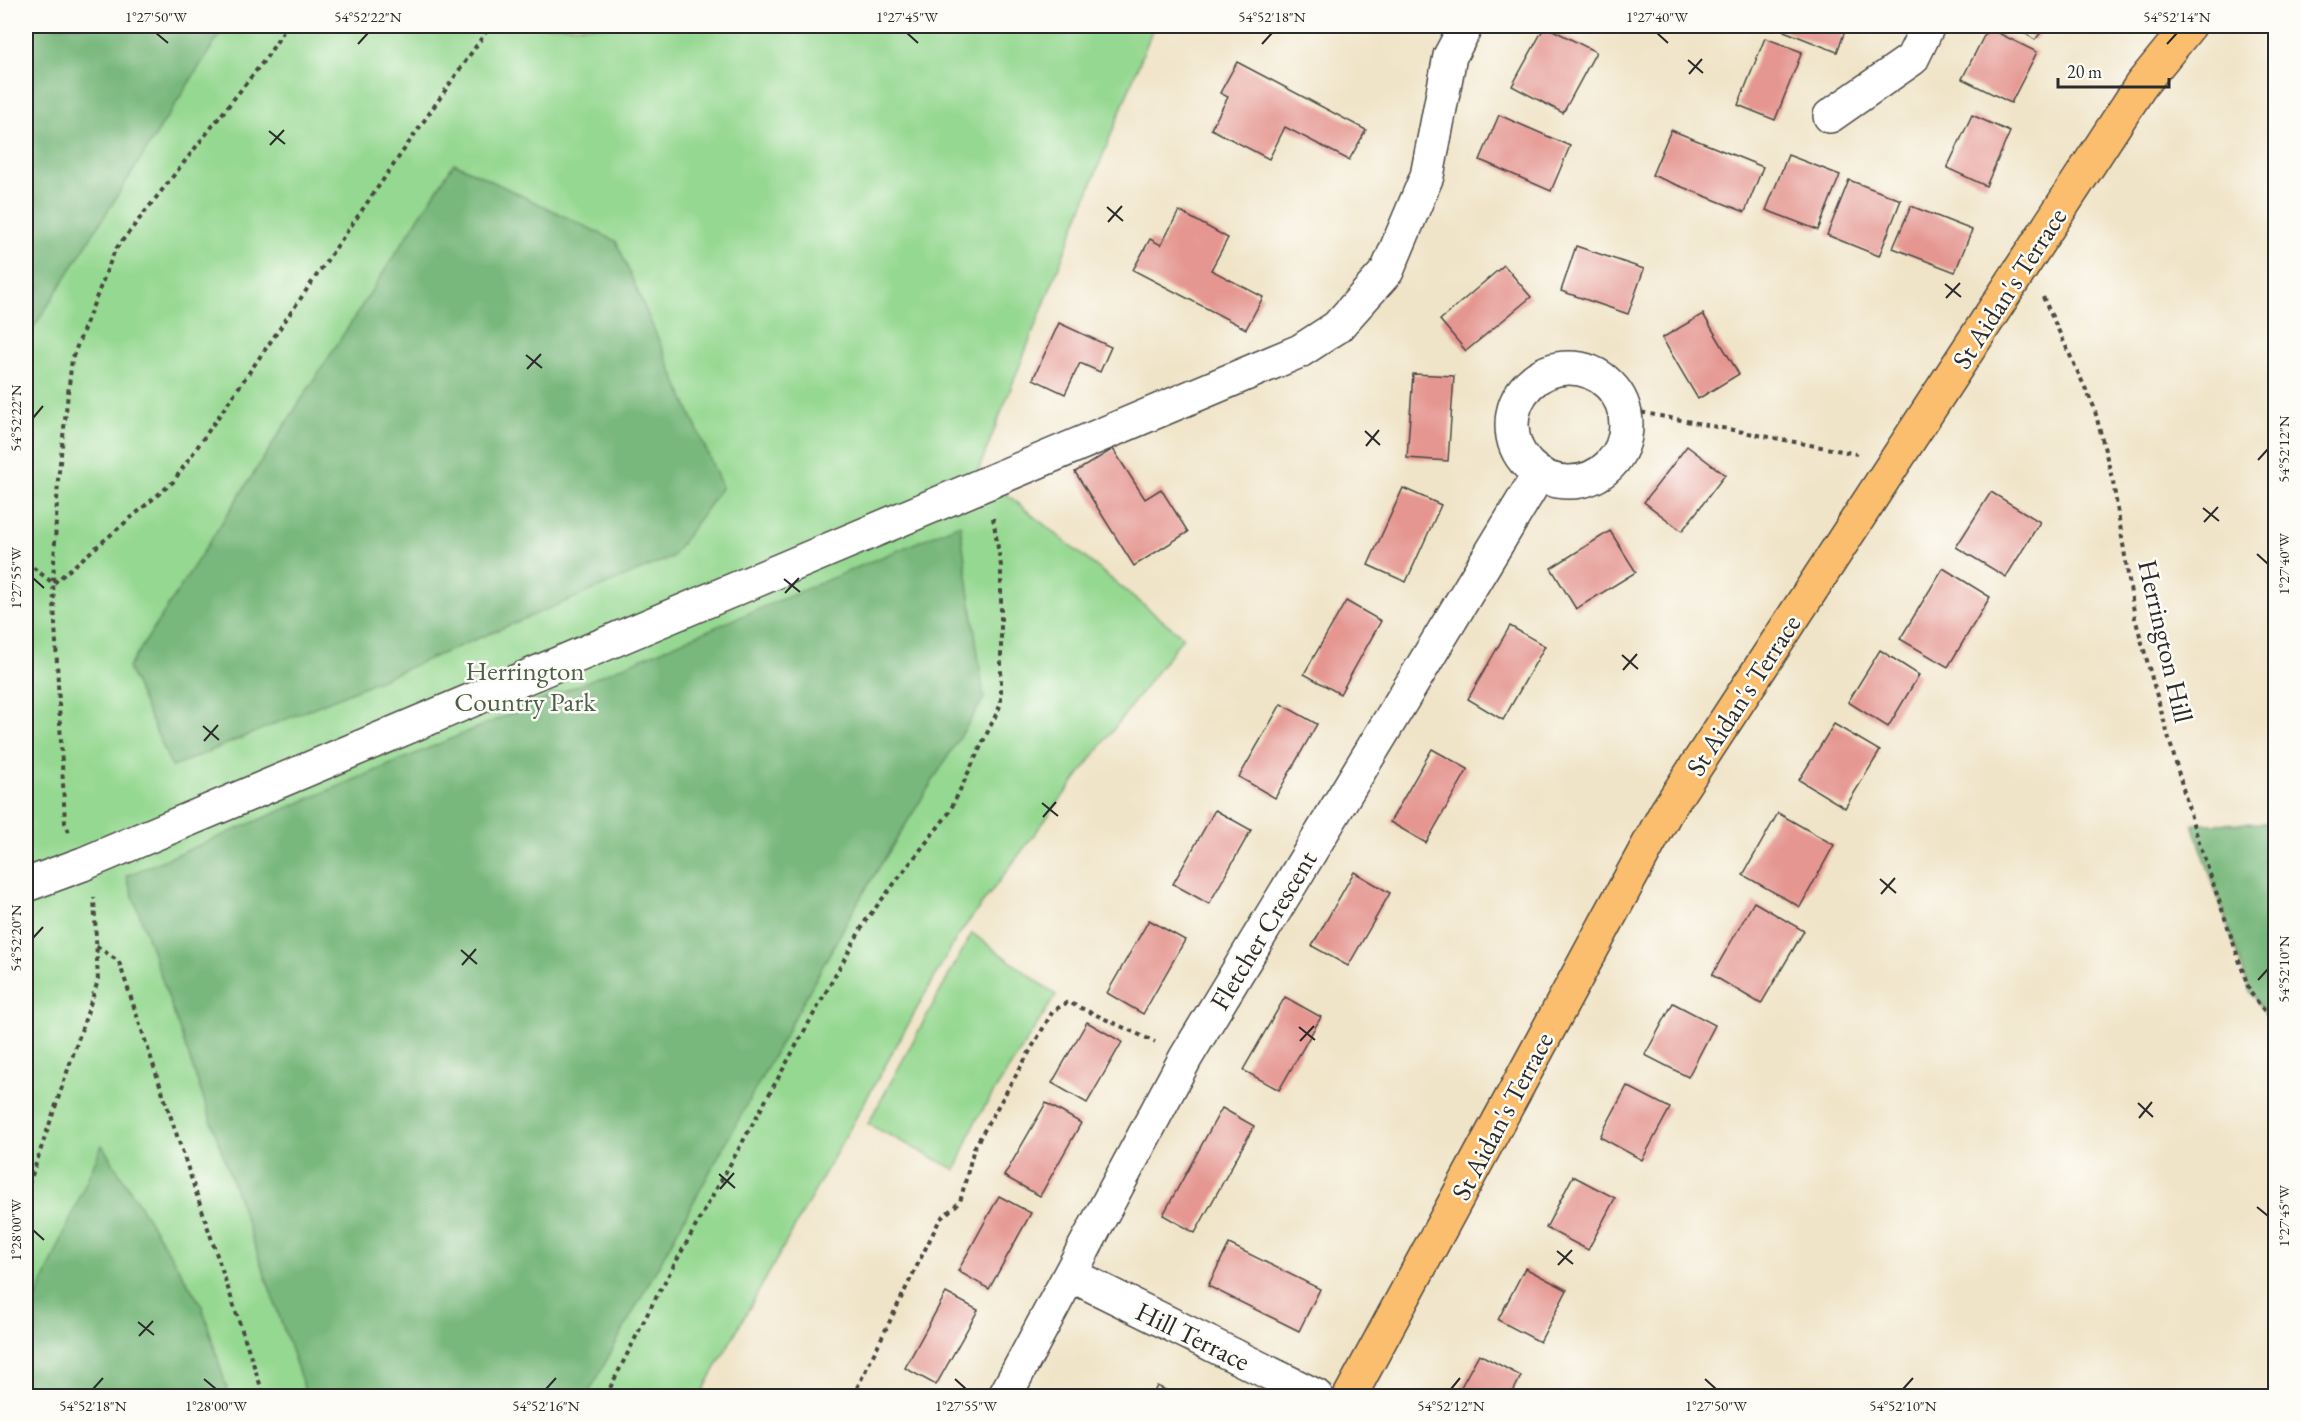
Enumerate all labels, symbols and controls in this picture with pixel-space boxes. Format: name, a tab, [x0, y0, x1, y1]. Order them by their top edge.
text: 1°27'50"W	[125, 7, 187, 26]
text: 54°52'22"N	[334, 7, 402, 26]
text: 1°27'45"W	[876, 7, 938, 26]
text: 54°52'18"N	[1238, 7, 1306, 26]
text: 1°27'40"W	[1626, 7, 1688, 26]
text: 54°52'14"N	[2143, 7, 2211, 26]
scale bar	[2058, 51, 2169, 89]
text: 20 m	[2067, 60, 2102, 83]
street label: St Aidan's Terrace	[1944, 201, 2074, 375]
text: 54°52'22"N	[6, 384, 25, 452]
text: 54°52'12"N	[2274, 415, 2293, 483]
text: 1°27'40"W	[2274, 533, 2293, 595]
text: 1°27'55"W	[6, 547, 25, 609]
street label: Herrington Hill	[2130, 556, 2202, 726]
street label: St Aidan's Terrace	[1678, 608, 1808, 782]
park label: Herrington Country Park	[454, 653, 596, 719]
street label: Fletcher Crescent	[1202, 843, 1325, 1016]
text: 54°52'20"N	[6, 904, 25, 972]
text: 54°52'10"N	[2274, 935, 2293, 1003]
street label: St Aidan's Terrace	[1443, 1026, 1561, 1206]
text: 1°27'45"W	[2274, 1185, 2293, 1247]
text: 1°28'00"W	[6, 1199, 25, 1261]
street label: Hill Terrace	[1130, 1293, 1256, 1379]
text: 54°52'18"N	[59, 1396, 127, 1415]
text: 1°28'00"W	[185, 1396, 247, 1415]
text: 54°52'16"N	[512, 1396, 580, 1415]
text: 1°27'55"W	[935, 1396, 997, 1415]
text: 54°52'12"N	[1417, 1396, 1485, 1415]
text: 1°27'50"W	[1685, 1396, 1747, 1415]
text: 54°52'10"N	[1869, 1396, 1937, 1415]

